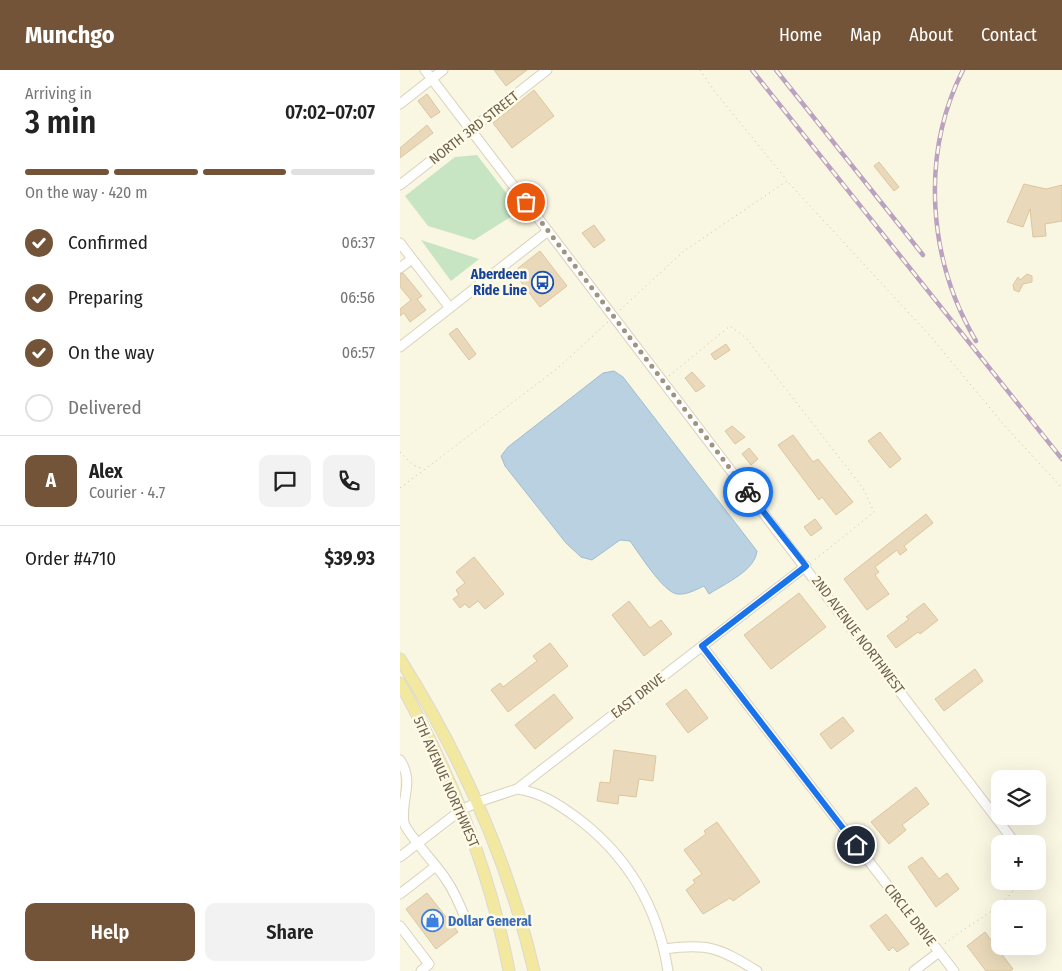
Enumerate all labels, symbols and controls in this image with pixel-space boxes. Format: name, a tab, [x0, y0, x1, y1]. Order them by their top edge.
text: Munchgo	[25, 21, 115, 49]
text: Home	[779, 24, 822, 46]
text: Map	[850, 24, 881, 46]
text: About	[909, 24, 953, 46]
text: Contact	[981, 24, 1037, 46]
text: Arriving in	[25, 84, 92, 103]
street label: NORTH 3RD STREET	[426, 88, 522, 168]
text: 07:02–07:07	[285, 101, 375, 124]
text: 3 min	[25, 103, 96, 141]
pin	[505, 181, 547, 223]
text: On the way · 420 m	[25, 183, 147, 202]
icon: bag	[512, 188, 540, 216]
icon: check	[25, 229, 53, 257]
text: Confirmed	[68, 231, 148, 254]
text: 06:37	[342, 233, 375, 252]
place label: Aberdeen Ride Line	[470, 266, 527, 299]
bus stop icon: Aberdeen Ride Line	[531, 270, 555, 294]
icon: check	[25, 284, 53, 312]
text: Preparing	[68, 286, 143, 309]
text: 06:56	[340, 288, 375, 307]
icon: check	[25, 339, 53, 367]
text: On the way	[68, 341, 154, 364]
text: 06:57	[342, 343, 375, 362]
text: Delivered	[68, 396, 142, 419]
button: chat	[259, 455, 311, 507]
button: phone	[323, 455, 375, 507]
text: Alex	[89, 460, 123, 483]
courier	[723, 467, 773, 517]
text: A	[46, 469, 56, 492]
icon: bike	[734, 478, 762, 506]
text: Courier · 4.7	[89, 483, 165, 502]
text: Order #4710	[25, 547, 116, 570]
text: $39.93	[325, 547, 375, 570]
street label: 2ND AVENUE NORTHWEST	[808, 573, 908, 698]
street label: EAST DRIVE	[608, 670, 669, 722]
street label: 5TH AVENUE NORTHWEST	[410, 714, 483, 850]
map controls	[991, 770, 1046, 955]
button: layers	[991, 770, 1046, 825]
pin	[835, 824, 877, 866]
icon: home	[842, 831, 870, 859]
button: +	[991, 835, 1046, 890]
street label: CIRCLE DRIVE	[880, 880, 940, 950]
button: −	[991, 900, 1046, 955]
button: Help	[25, 903, 195, 961]
button: Share	[205, 903, 375, 961]
shop icon: Dollar General	[420, 909, 444, 933]
place label: Dollar General	[448, 913, 532, 930]

